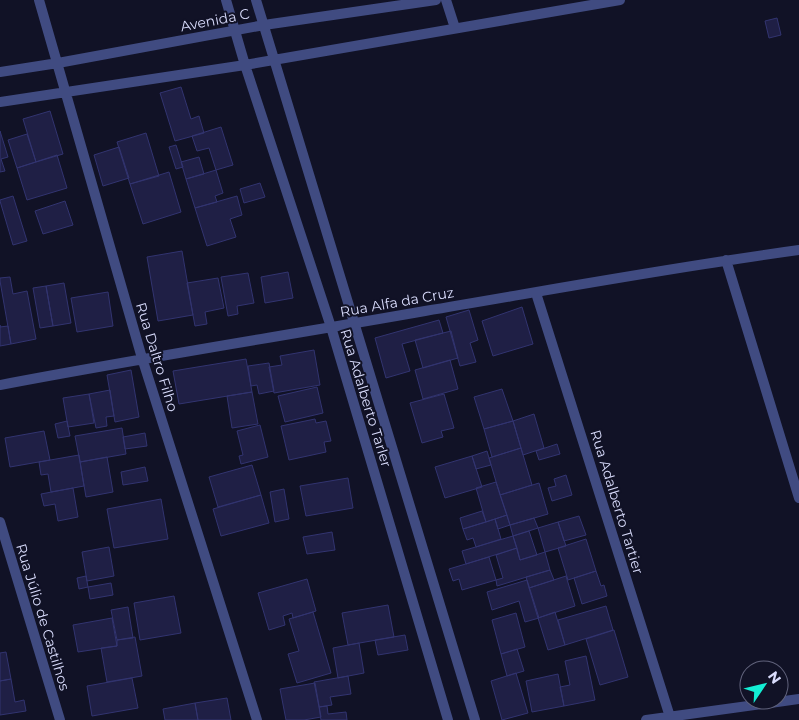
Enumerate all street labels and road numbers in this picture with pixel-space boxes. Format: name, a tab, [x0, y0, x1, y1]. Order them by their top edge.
street label: Avenida C	[179, 4, 251, 36]
street label: Rua Alfa da Cruz	[339, 283, 455, 321]
street label: Rua Daltro Filho	[132, 300, 182, 414]
street label: Rua Adalberto Tarler	[336, 327, 396, 470]
street label: Rua Adalberto Tartier	[586, 428, 648, 577]
street label: Rua Júlio de Castilhos	[12, 541, 74, 693]

